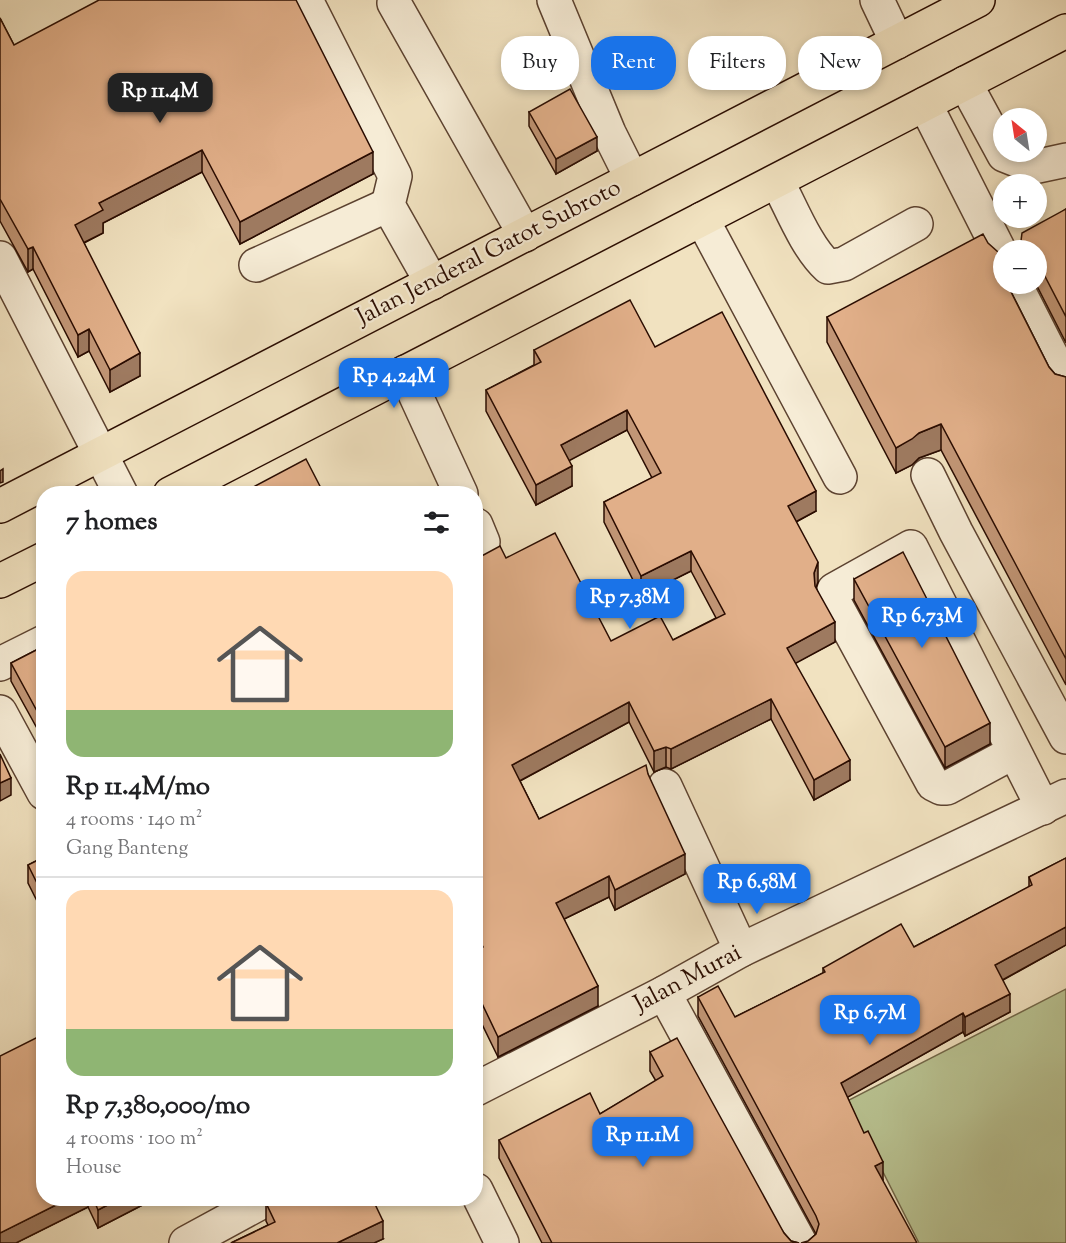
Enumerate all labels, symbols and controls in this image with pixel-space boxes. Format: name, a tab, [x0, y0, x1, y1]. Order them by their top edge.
chip: Buy	[501, 36, 579, 90]
chip: Rent	[591, 36, 676, 90]
chip: Filters	[688, 36, 786, 90]
chip: New	[798, 36, 882, 90]
pin: Rp 11.4M	[98, 73, 222, 124]
text: Rp 11.4M	[122, 78, 198, 107]
north arrow	[993, 108, 1047, 162]
map controls	[993, 108, 1047, 294]
street label: Jalan Jenderal Gatot Subroto	[349, 171, 627, 336]
button: +	[993, 174, 1047, 228]
button: −	[993, 240, 1047, 294]
pin: Rp 4.24M	[332, 358, 456, 409]
text: Rp 4.24M	[353, 363, 435, 392]
text: 7 homes	[66, 504, 157, 541]
icon: filters	[420, 506, 453, 539]
pin: Rp 7.38M	[568, 579, 692, 630]
text: Rp 7.38M	[590, 584, 670, 613]
pin: Rp 6.73M	[860, 598, 984, 649]
text: Rp 6.73M	[882, 603, 962, 632]
icon: home	[206, 610, 314, 718]
text: Rp 11.4M/mo	[66, 769, 210, 806]
text: 4 rooms · 140 m²	[66, 806, 203, 835]
text: Gang Banteng	[66, 835, 188, 864]
pin: Rp 6.58M	[695, 864, 819, 915]
text: Rp 6.58M	[717, 869, 797, 898]
icon: home	[206, 929, 314, 1037]
street label: Jalan Murai	[626, 936, 748, 1023]
pin: Rp 6.7M	[815, 995, 925, 1046]
text: Rp 6.7M	[834, 1000, 906, 1029]
text: Rp 7,380,000/mo	[66, 1088, 250, 1125]
pin: Rp 11.1M	[581, 1117, 705, 1168]
text: Rp 11.1M	[606, 1122, 680, 1151]
text: 4 rooms · 100 m²	[66, 1125, 203, 1154]
text: House	[66, 1154, 121, 1183]

